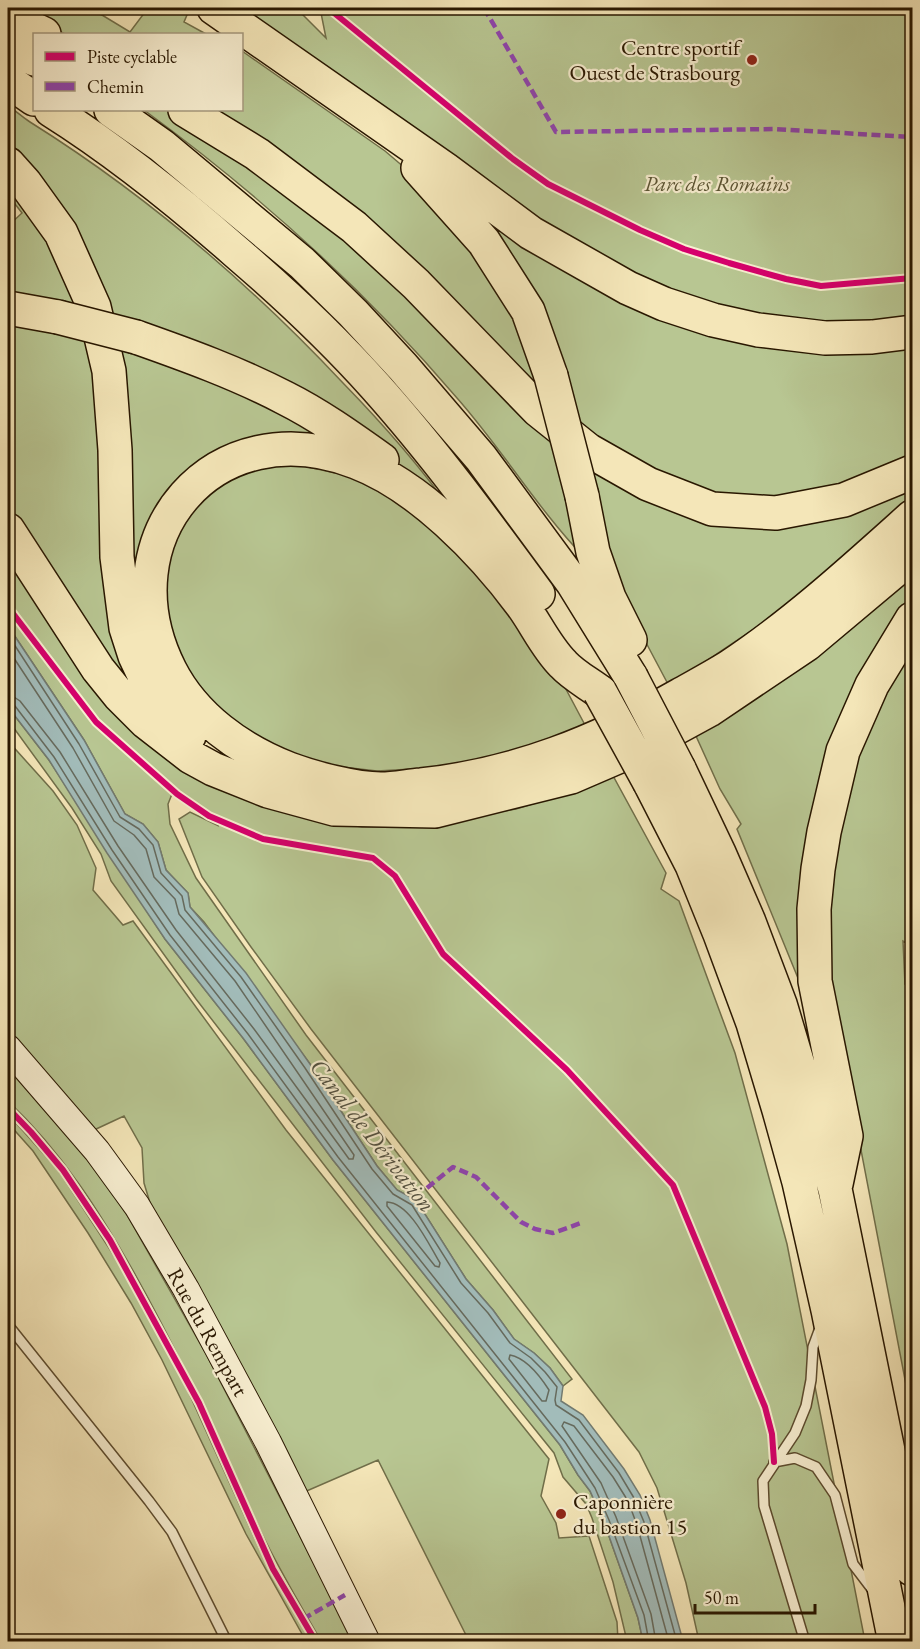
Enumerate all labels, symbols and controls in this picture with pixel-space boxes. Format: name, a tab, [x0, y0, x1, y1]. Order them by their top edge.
legend	[33, 33, 243, 111]
place label: Centre sportif Ouest de Strasbourg	[569, 33, 743, 87]
text: Piste cyclable	[87, 45, 177, 68]
marker: Centre sportif Ouest de Strasbourg	[745, 53, 759, 67]
text: Chemin	[87, 75, 144, 98]
park label: Parc des Romains	[644, 169, 791, 198]
water label: Canal de Dérivation	[303, 1052, 443, 1218]
street label: Rue du Rempart	[161, 1263, 255, 1402]
place label: Caponnière du bastion 15	[573, 1487, 687, 1541]
marker: Caponnière du bastion 15	[554, 1507, 568, 1521]
scale bar	[695, 1577, 815, 1615]
text: 50 m	[704, 1586, 739, 1609]

